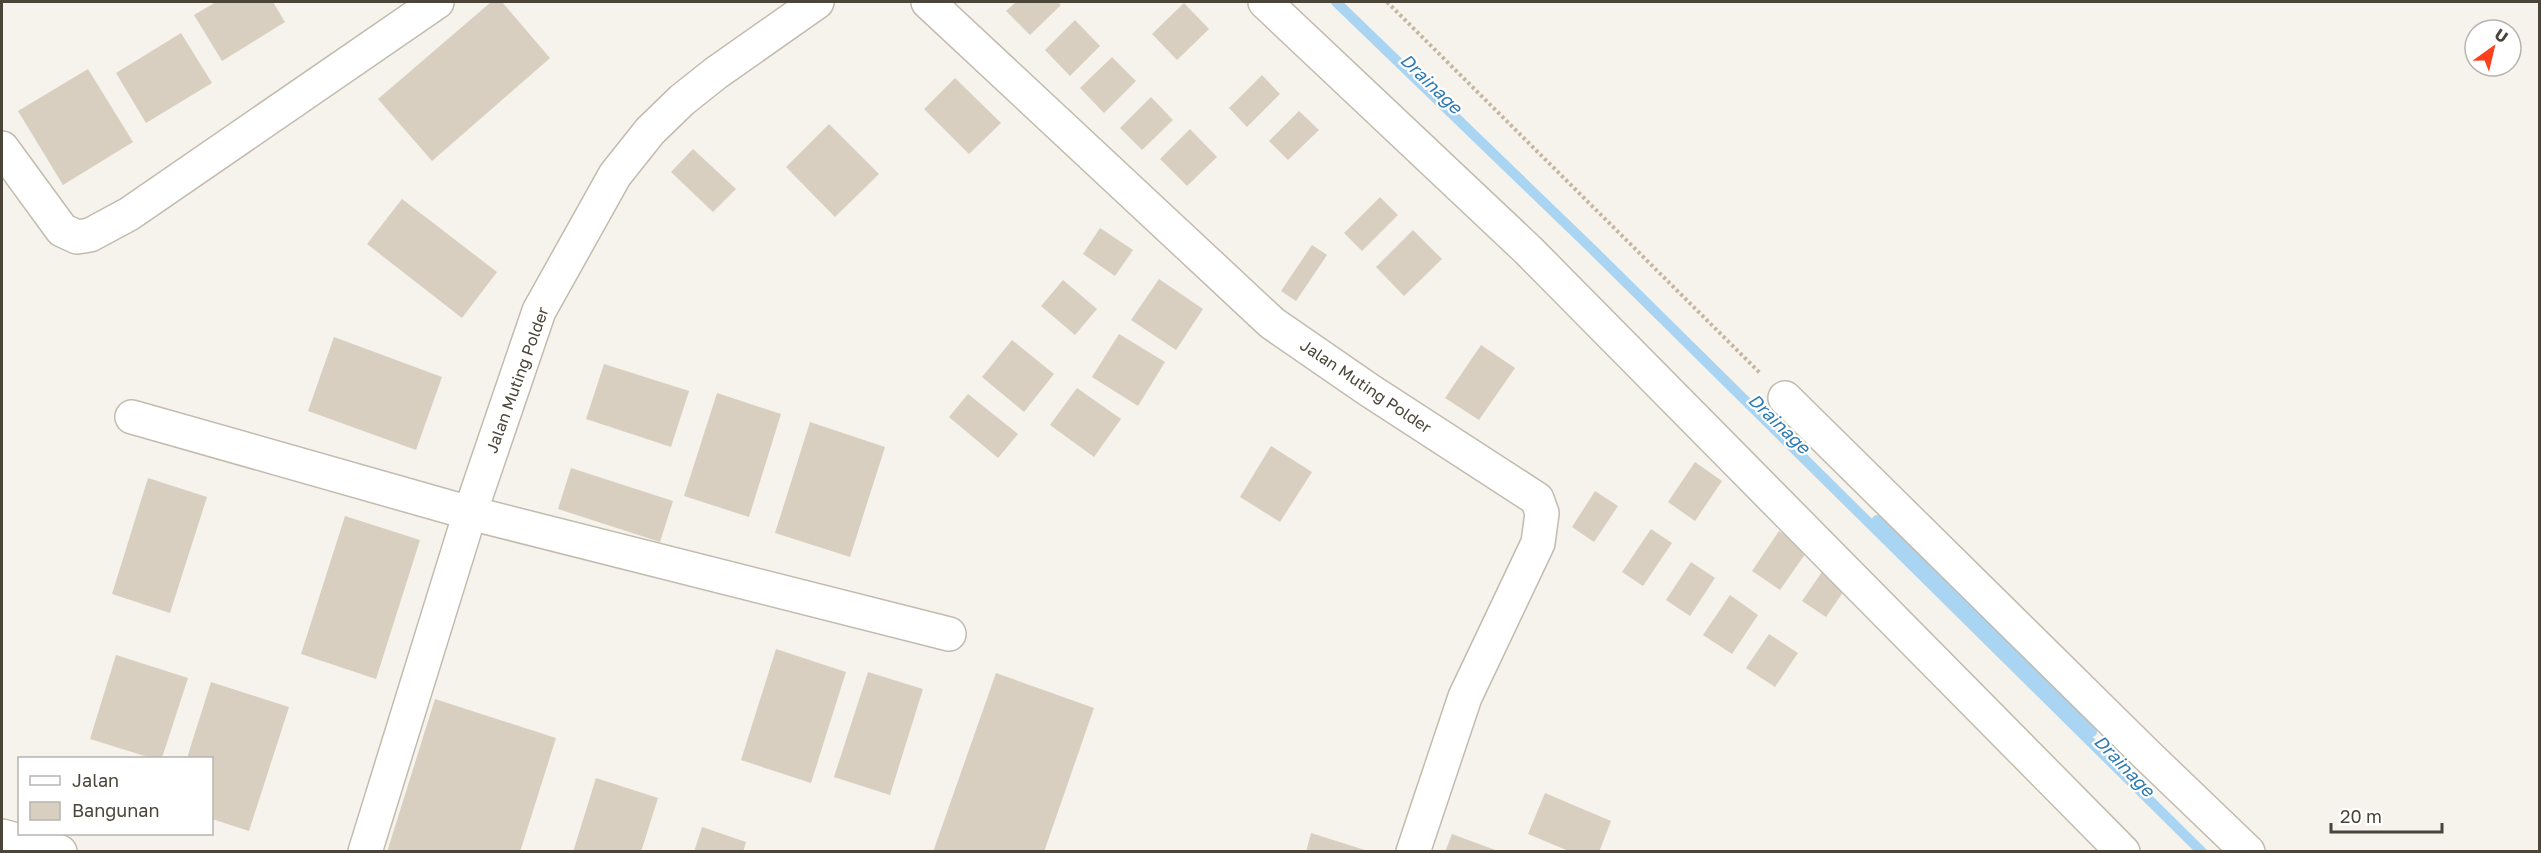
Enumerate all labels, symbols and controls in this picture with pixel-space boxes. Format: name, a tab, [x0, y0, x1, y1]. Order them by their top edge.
north arrow	[2463, 18, 2523, 78]
text: U	[2491, 24, 2512, 47]
water label: Drainage	[1396, 49, 1468, 119]
street label: Jalan Muting Polder	[481, 304, 553, 456]
street label: Jalan Muting Polder	[1297, 335, 1435, 437]
water label: Drainage	[1744, 389, 1816, 459]
water label: Drainage	[2090, 730, 2161, 802]
legend	[18, 757, 213, 835]
text: Jalan	[72, 769, 119, 791]
scale bar	[2331, 796, 2442, 834]
text: Bangunan	[72, 799, 160, 821]
text: 20 m	[2340, 805, 2382, 827]

